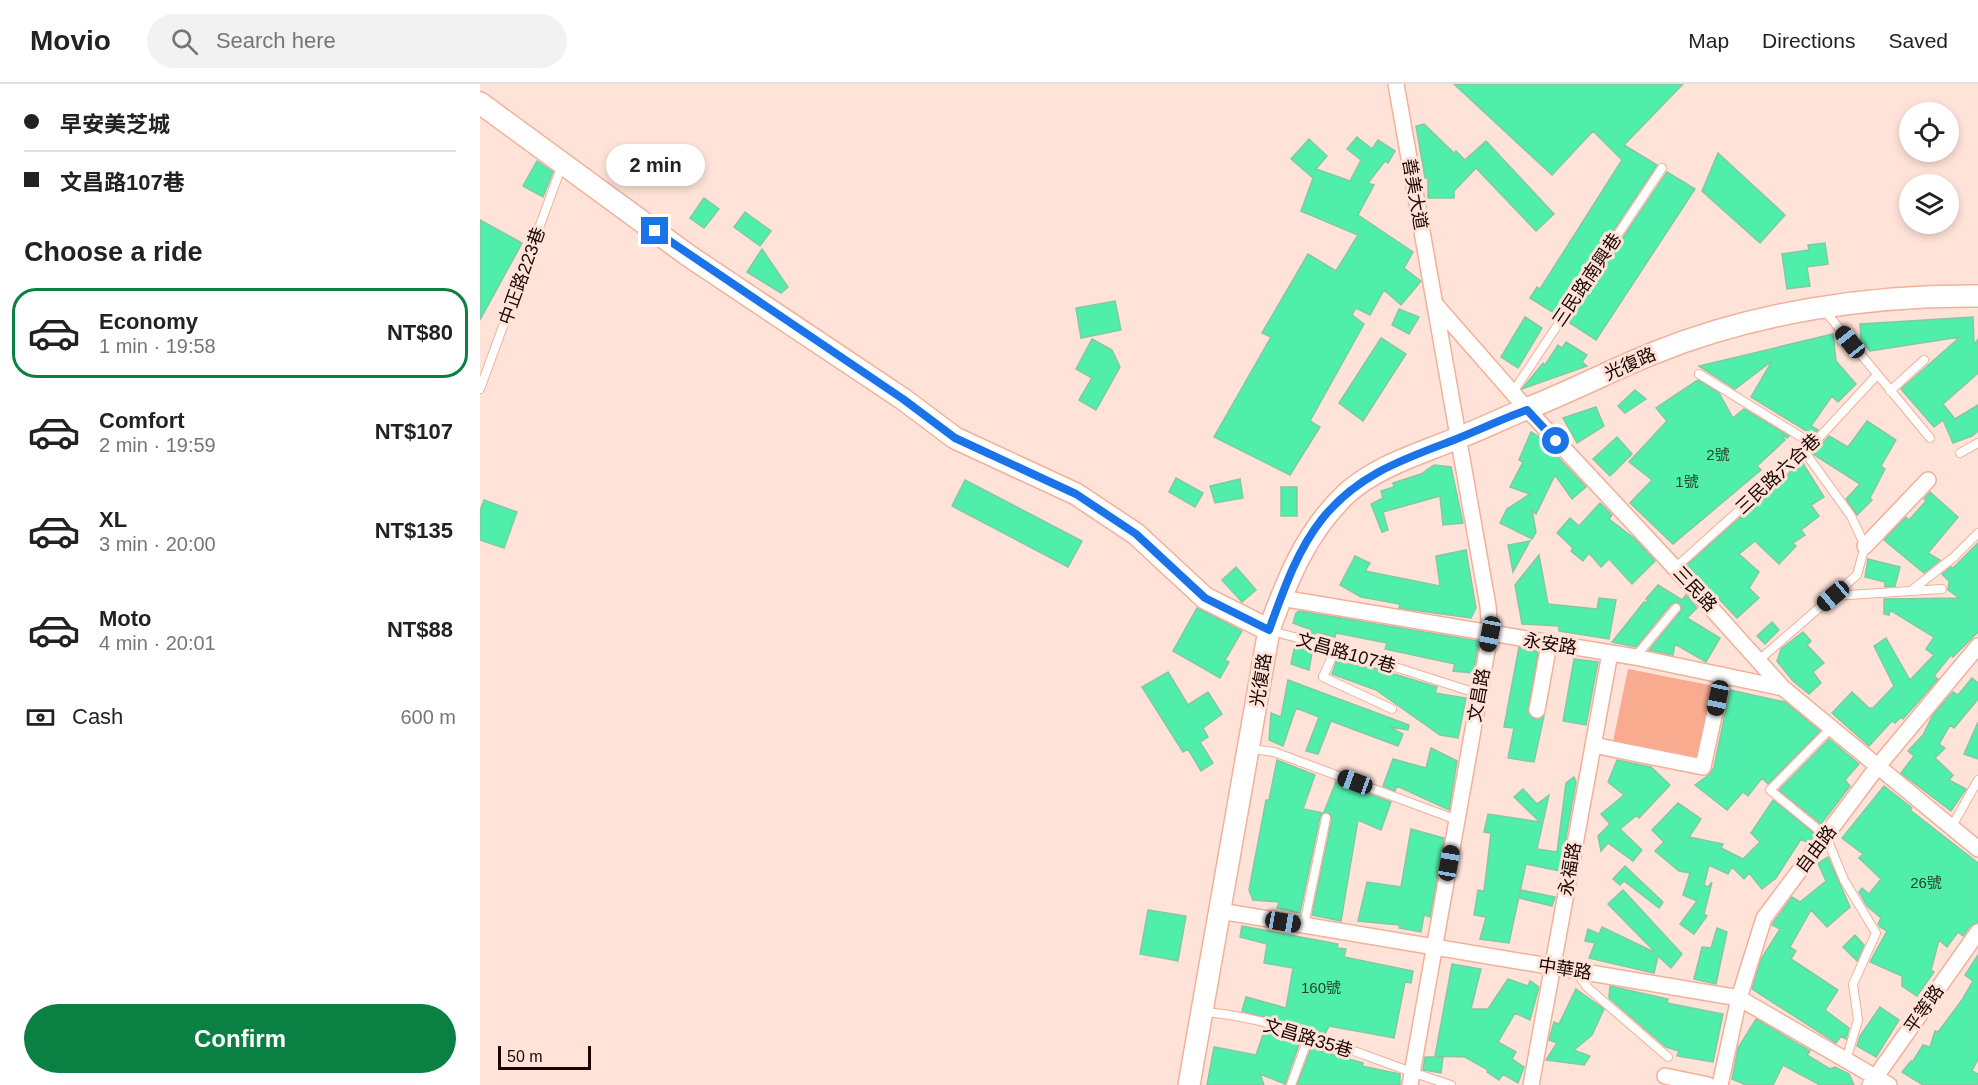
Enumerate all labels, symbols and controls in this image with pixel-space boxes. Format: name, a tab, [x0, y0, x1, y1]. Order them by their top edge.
search box	[147, 14, 567, 68]
text: Movio	[30, 25, 111, 56]
icon: search	[168, 25, 201, 58]
text: Search here	[216, 28, 336, 53]
text: Map	[1688, 29, 1729, 52]
text: Directions	[1762, 29, 1855, 52]
text: Saved	[1888, 29, 1948, 52]
map controls	[1899, 102, 1959, 234]
button: locate	[1899, 102, 1959, 162]
text: 早安美芝城	[60, 112, 170, 137]
callout: 2 min	[606, 144, 705, 186]
text: 2 min	[629, 154, 682, 176]
street label: 善美大道	[1399, 157, 1431, 231]
text: 文昌路107巷	[60, 170, 185, 195]
button: layers	[1899, 174, 1959, 234]
route end	[641, 217, 668, 244]
street label: 中正路223巷	[495, 225, 549, 327]
street label: 三民路南興巷	[1549, 230, 1625, 330]
text: Choose a ride	[24, 237, 203, 267]
icon: car	[27, 306, 81, 360]
text: Economy	[99, 309, 198, 334]
text: NT$80	[387, 320, 453, 345]
car	[1832, 322, 1868, 362]
text: 1 min · 19:58	[99, 335, 216, 357]
street label: 光復路	[1601, 344, 1659, 384]
icon: car	[27, 405, 81, 459]
text: Comfort	[99, 408, 185, 433]
text: NT$107	[375, 419, 453, 444]
route start	[1542, 427, 1569, 454]
street label: 三民路六合巷	[1732, 430, 1824, 518]
text: 2 min · 19:59	[99, 434, 216, 456]
house number: 2號	[1706, 446, 1730, 463]
house number: 1號	[1675, 473, 1699, 490]
icon: car	[27, 504, 81, 558]
text: XL	[99, 507, 127, 532]
text: NT$135	[375, 518, 453, 543]
text: 3 min · 20:00	[99, 533, 216, 555]
street label: 三民路	[1669, 562, 1721, 616]
car	[1813, 578, 1853, 614]
icon: car	[27, 603, 81, 657]
text: Moto	[99, 606, 152, 631]
car	[1478, 615, 1502, 653]
text: NT$88	[387, 617, 453, 642]
street label: 文昌路107巷	[1294, 629, 1398, 677]
street label: 永安路	[1522, 630, 1578, 658]
text: 4 min · 20:01	[99, 632, 216, 654]
street label: 光復路	[1247, 652, 1275, 708]
street label: 文昌路	[1464, 667, 1494, 723]
car	[1705, 679, 1731, 717]
icon: cash	[24, 701, 57, 734]
text: Cash	[72, 704, 123, 729]
text: 600 m	[400, 706, 456, 728]
car	[1335, 767, 1375, 797]
street label: 自由路	[1792, 821, 1840, 877]
street label: 永福路	[1555, 841, 1585, 897]
car	[1437, 844, 1461, 882]
house number: 26號	[1910, 874, 1942, 891]
car	[1264, 910, 1302, 934]
street label: 中華路	[1537, 955, 1593, 983]
house number: 160號	[1301, 979, 1341, 996]
street label: 平等路	[1900, 981, 1948, 1037]
button: Confirm	[24, 1004, 456, 1073]
street label: 文昌路35巷	[1261, 1015, 1355, 1061]
scale bar	[498, 1043, 591, 1070]
text: 50 m	[507, 1048, 543, 1065]

